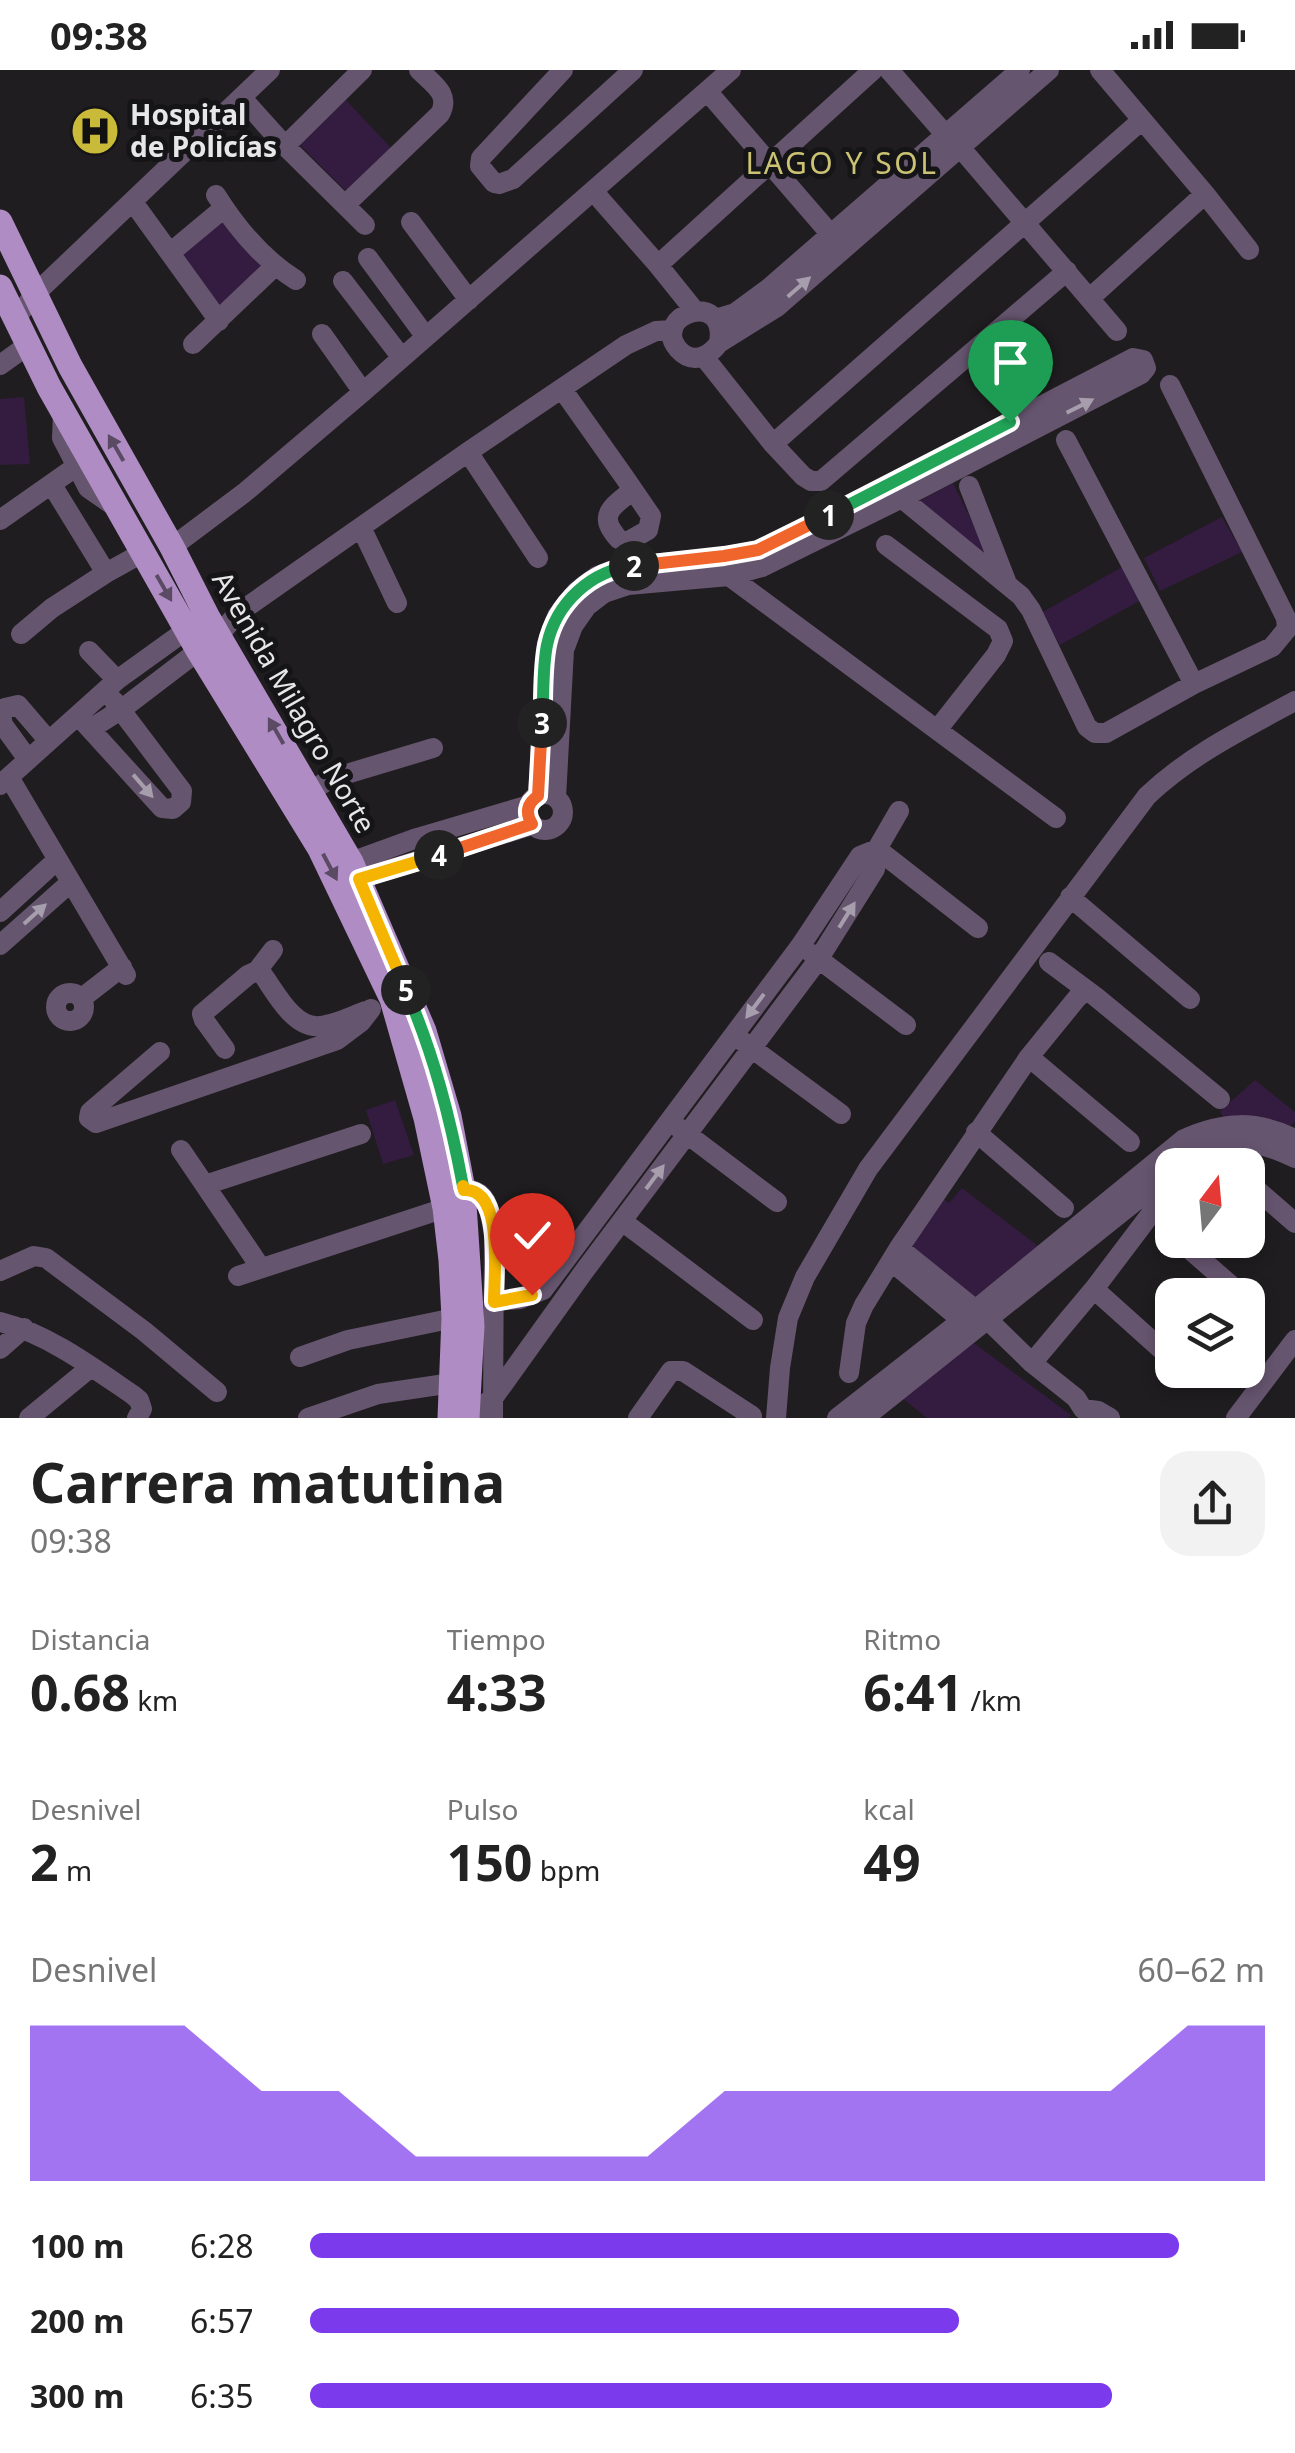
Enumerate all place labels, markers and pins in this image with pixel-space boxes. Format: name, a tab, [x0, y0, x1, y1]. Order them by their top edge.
place label: Hospital de Policías	[130, 95, 277, 165]
hospital icon: Hospital de Policías	[69, 105, 121, 157]
pin	[968, 320, 1053, 423]
pin: 1	[804, 490, 854, 540]
pin: 2	[609, 541, 659, 591]
pin: 3	[517, 698, 567, 748]
pin: 4	[414, 830, 464, 880]
pin: 5	[381, 965, 431, 1015]
pin	[490, 1193, 575, 1296]

